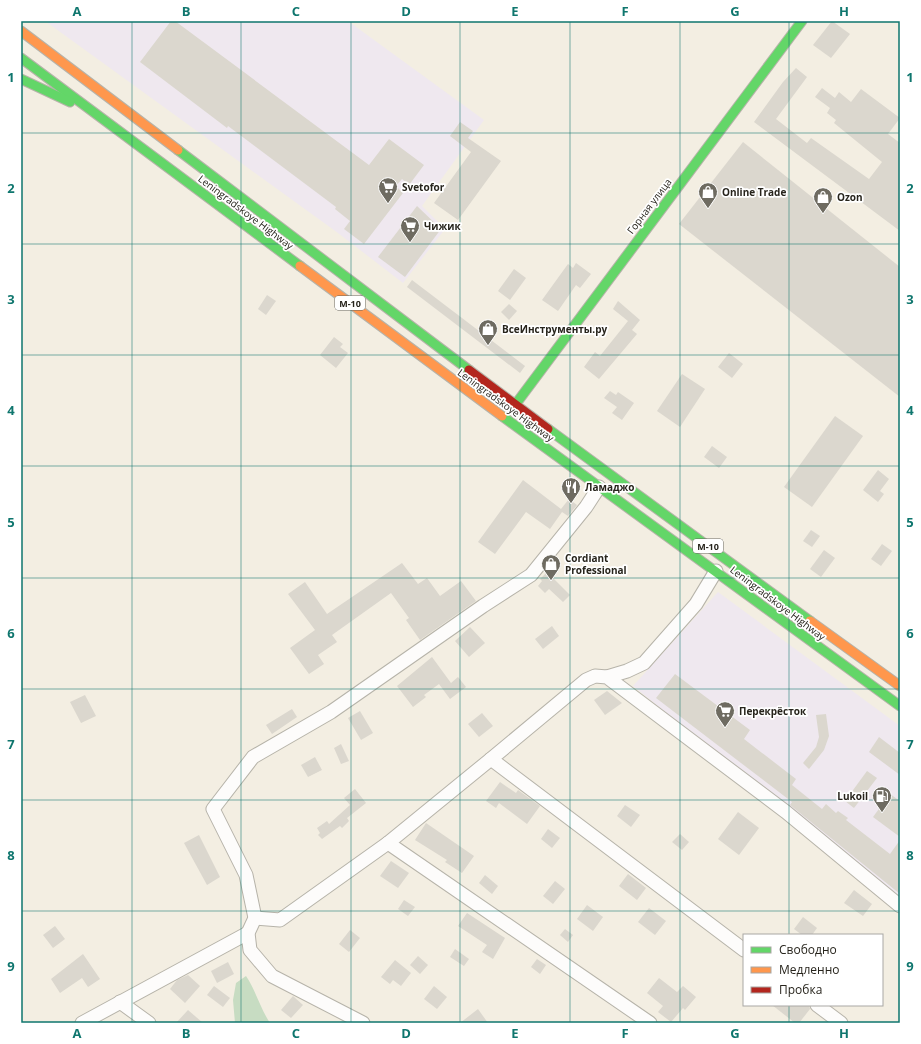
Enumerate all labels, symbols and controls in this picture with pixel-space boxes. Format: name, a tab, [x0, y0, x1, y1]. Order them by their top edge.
text: A	[73, 2, 82, 20]
text: B	[182, 2, 191, 20]
text: C	[292, 2, 300, 20]
text: D	[401, 2, 411, 20]
text: E	[511, 2, 519, 20]
text: F	[621, 2, 629, 20]
text: G	[730, 2, 740, 20]
text: H	[839, 2, 849, 20]
text: 1	[7, 68, 15, 86]
text: 1	[906, 68, 914, 86]
street label: Leningradskoye Highway	[196, 172, 297, 253]
street label: Горная улица	[623, 175, 675, 237]
supermarket icon: Svetofor	[377, 176, 399, 204]
text: 2	[7, 179, 15, 197]
text: 2	[906, 179, 914, 197]
place label: Svetofor	[402, 180, 445, 194]
shop icon: Online Trade	[697, 181, 719, 209]
place label: Online Trade	[722, 185, 786, 199]
shop icon: Ozon	[812, 186, 834, 214]
place label: Ozon	[837, 190, 863, 204]
supermarket icon: Чижик	[399, 215, 421, 243]
place label: Чижик	[424, 219, 461, 233]
text: 3	[7, 290, 15, 308]
text: 3	[906, 290, 914, 308]
road number: М-10	[335, 296, 365, 310]
shop icon: ВсеИнструменты.ру	[477, 318, 499, 346]
place label: ВсеИнструменты.ру	[502, 322, 607, 336]
street label: Leningradskoye Highway	[455, 365, 558, 445]
text: 4	[7, 401, 15, 419]
text: 4	[906, 401, 914, 419]
restaurant icon: Ламаджо	[560, 476, 582, 504]
place label: Ламаджо	[585, 480, 635, 494]
text: 5	[7, 513, 15, 531]
text: 5	[906, 513, 914, 531]
road number: М-10	[693, 539, 723, 553]
place label: Cordiant Professional	[565, 551, 627, 577]
shop icon: Cordiant Professional	[540, 553, 562, 581]
street label: Leningradskoye Highway	[728, 563, 829, 644]
text: 6	[7, 624, 15, 642]
text: 6	[906, 624, 914, 642]
supermarket icon: Перекрёсток	[714, 700, 736, 728]
place label: Перекрёсток	[739, 704, 807, 718]
text: 7	[7, 735, 15, 753]
text: 7	[906, 735, 914, 753]
fuel station icon: Lukoil	[871, 785, 893, 813]
place label: Lukoil	[837, 789, 868, 803]
text: 8	[7, 846, 15, 864]
text: 8	[906, 846, 914, 864]
legend	[743, 934, 883, 1006]
text: Свободно	[779, 941, 837, 958]
text: 9	[7, 957, 15, 975]
text: 9	[906, 957, 914, 975]
text: Медленно	[779, 961, 839, 978]
text: Пробка	[779, 981, 822, 998]
text: A	[73, 1024, 82, 1042]
text: B	[182, 1024, 191, 1042]
text: C	[292, 1024, 300, 1042]
text: D	[401, 1024, 411, 1042]
text: E	[511, 1024, 519, 1042]
text: F	[621, 1024, 629, 1042]
text: G	[730, 1024, 740, 1042]
text: H	[839, 1024, 849, 1042]

